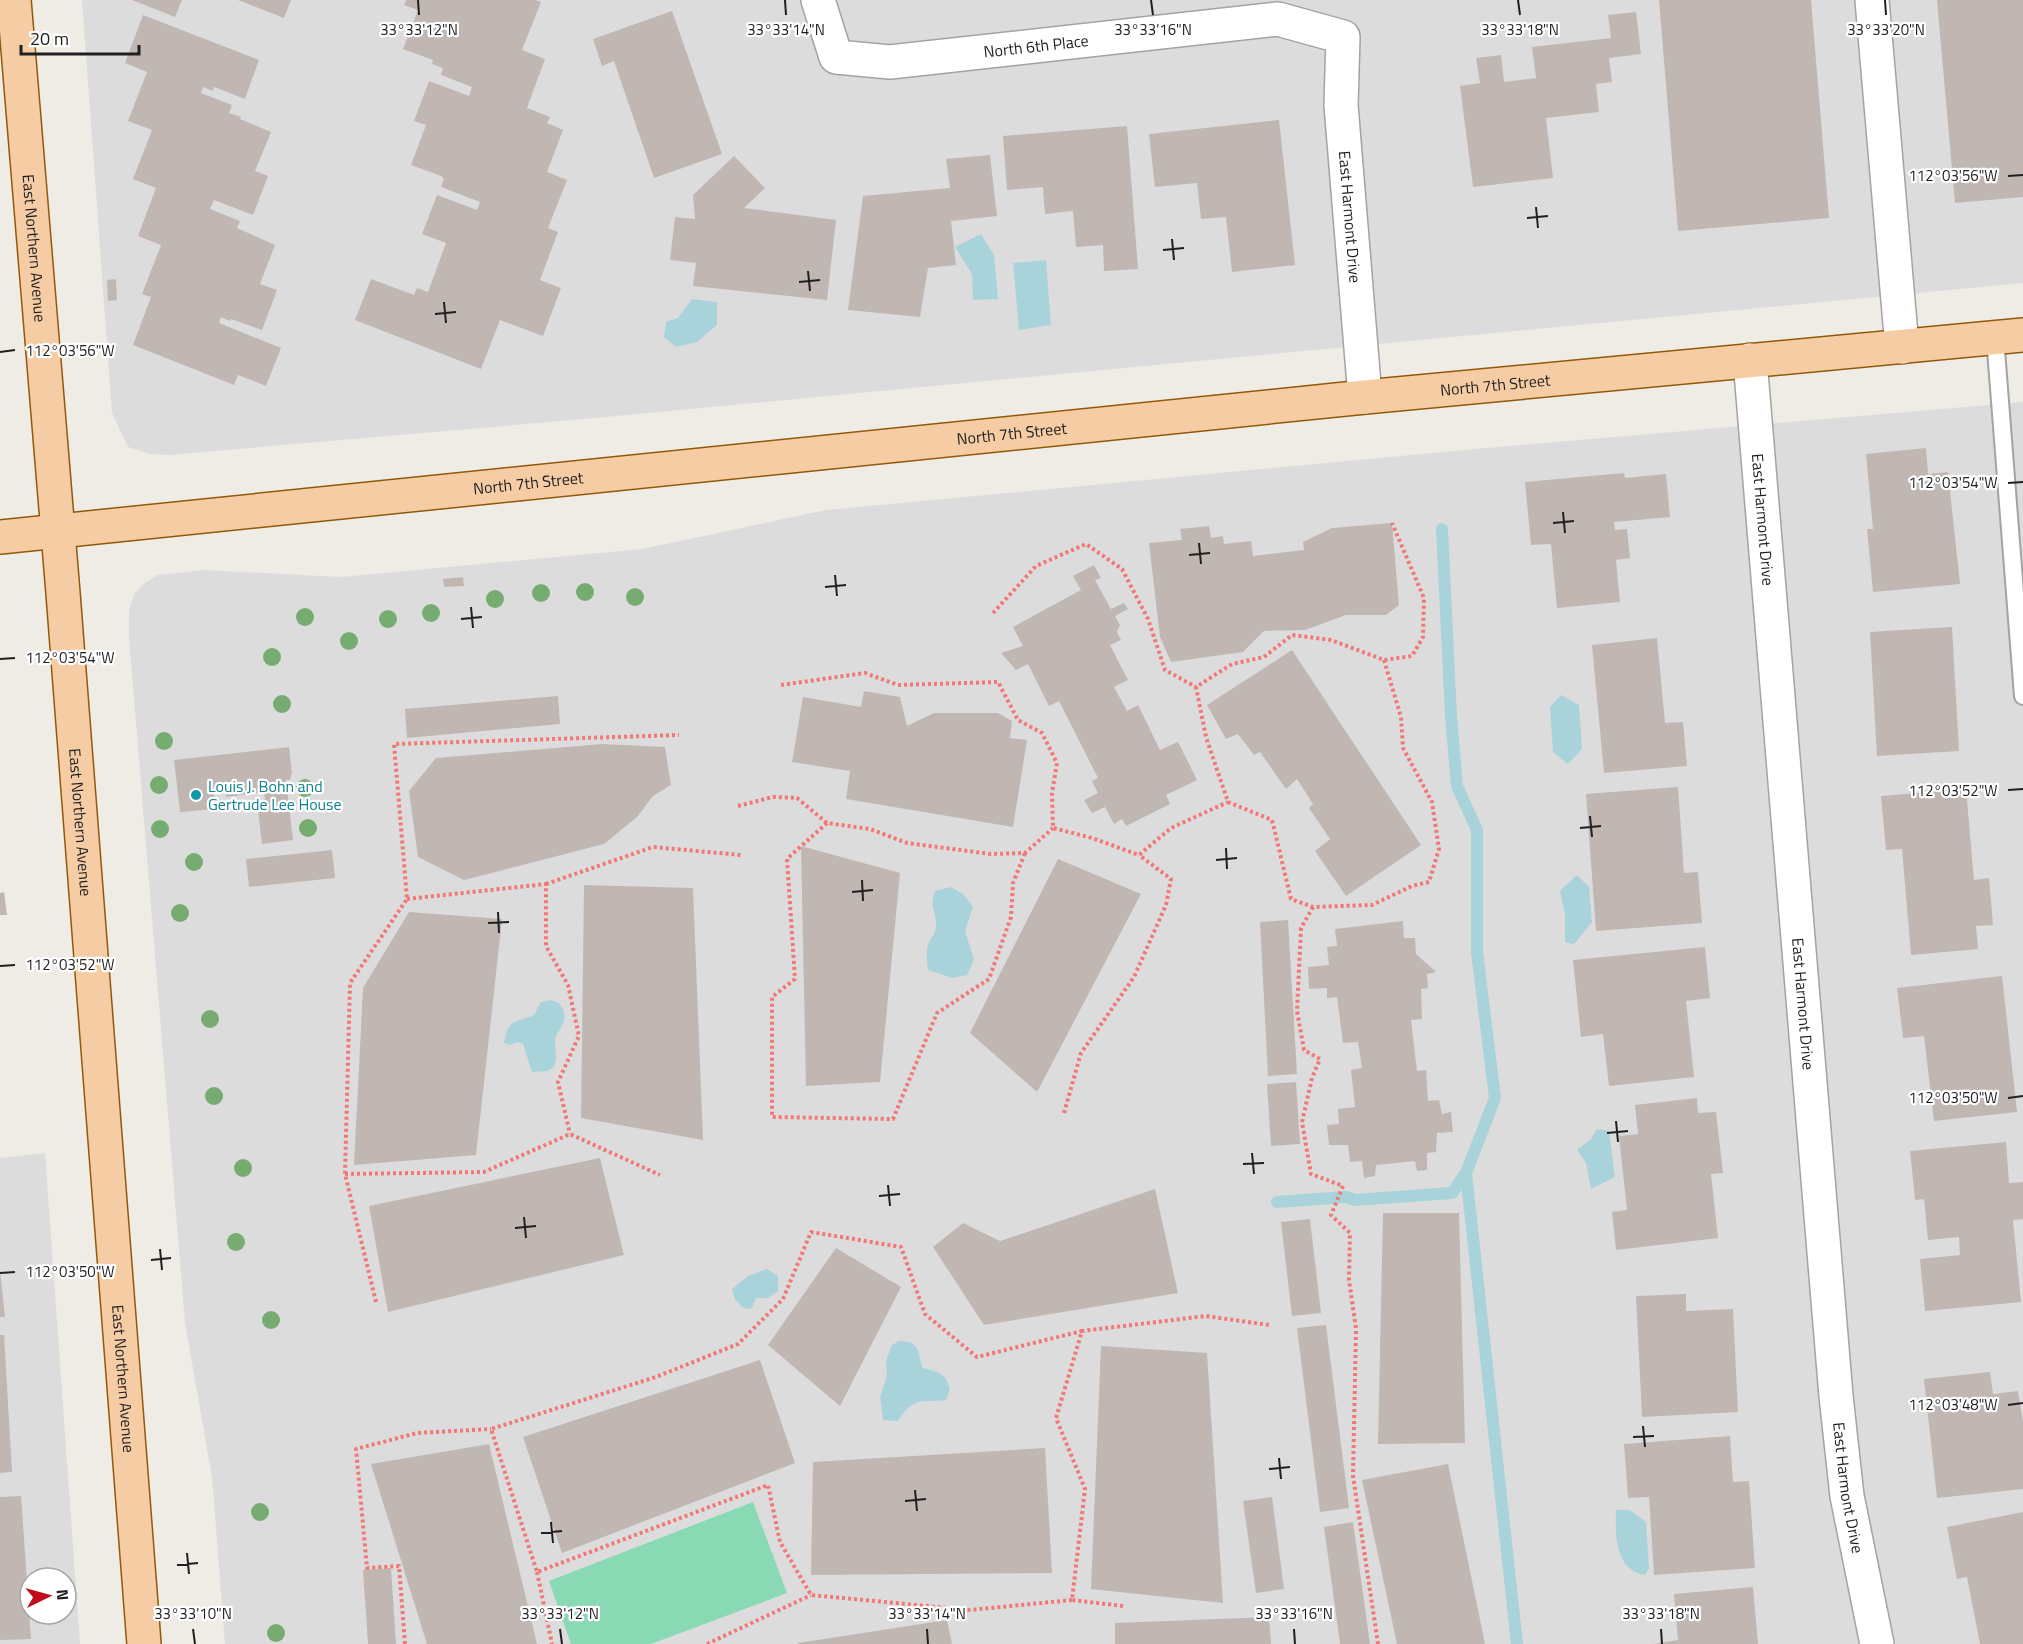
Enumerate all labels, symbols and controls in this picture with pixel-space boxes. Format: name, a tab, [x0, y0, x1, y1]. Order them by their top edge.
scale bar	[21, 18, 140, 56]
text: 33°33'12"N	[380, 18, 458, 41]
text: 33°33'14"N	[747, 18, 825, 41]
text: 33°33'16"N	[1114, 18, 1192, 41]
text: 33°33'18"N	[1481, 18, 1559, 41]
text: 33°33'20"N	[1847, 18, 1925, 41]
text: 20 m	[30, 25, 69, 52]
street label: North 6th Place	[982, 28, 1090, 64]
street label: East Harmont Drive	[1333, 150, 1368, 284]
text: 112°03'56"W	[1908, 164, 1998, 187]
street label: East Northern Avenue	[16, 173, 53, 323]
text: 112°03'56"W	[25, 339, 115, 362]
street label: North 7th Street	[1439, 368, 1552, 402]
street label: North 7th Street	[955, 416, 1068, 451]
street label: East Harmont Drive	[1746, 452, 1781, 586]
street label: North 7th Street	[472, 465, 585, 500]
text: 112°03'54"W	[1908, 471, 1998, 494]
text: 112°03'54"W	[25, 646, 115, 669]
street label: East Northern Avenue	[63, 747, 98, 897]
place label: Louis J. Bohn and Gertrude Lee House	[208, 774, 342, 816]
text: 112°03'52"W	[1908, 779, 1998, 802]
marker: Louis J. Bohn and Gertrude Lee House	[189, 788, 203, 802]
street label: East Harmont Drive	[1786, 937, 1821, 1071]
text: 112°03'52"W	[25, 953, 115, 976]
text: 112°03'50"W	[1908, 1086, 1998, 1109]
text: 112°03'50"W	[25, 1260, 115, 1283]
street label: East Northern Avenue	[106, 1304, 141, 1454]
text: 112°03'48"W	[1908, 1393, 1998, 1416]
street label: East Harmont Drive	[1827, 1421, 1870, 1555]
north arrow	[18, 1566, 78, 1626]
text: N	[51, 1588, 75, 1601]
text: 33°33'10"N	[154, 1602, 232, 1625]
text: 33°33'12"N	[521, 1602, 599, 1625]
text: 33°33'14"N	[888, 1602, 966, 1625]
text: 33°33'16"N	[1255, 1602, 1333, 1625]
text: 33°33'18"N	[1622, 1602, 1700, 1625]

